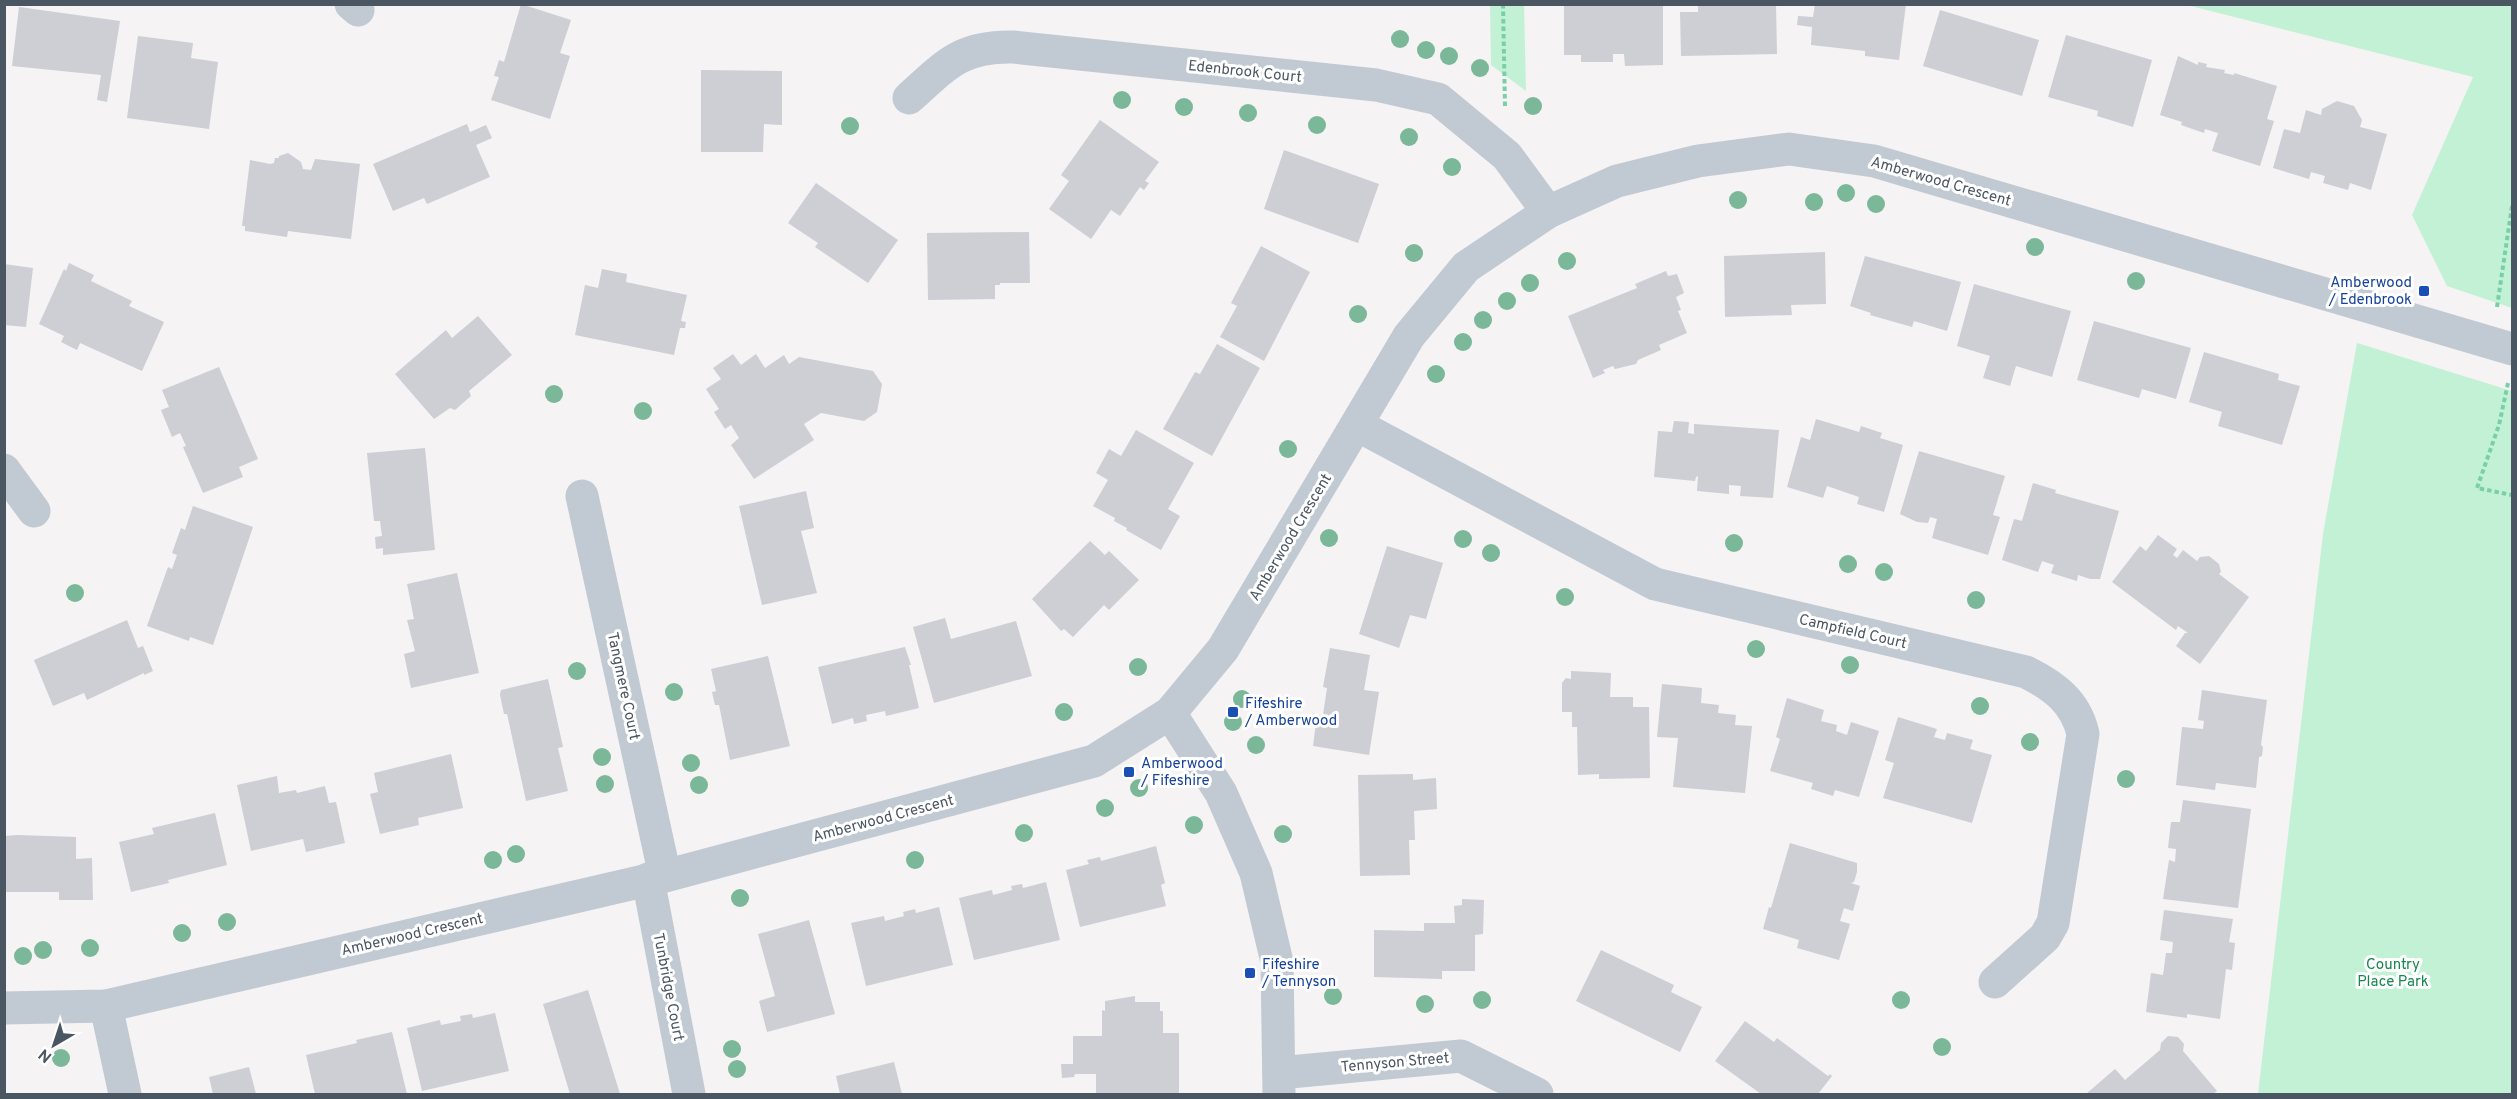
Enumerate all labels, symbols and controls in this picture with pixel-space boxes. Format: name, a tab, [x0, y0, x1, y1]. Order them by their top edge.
street label: Edenbrook Court	[1187, 57, 1303, 88]
street label: Amberwood Crescent	[1868, 153, 2013, 212]
place label: Amberwood / Edenbrook	[2328, 274, 2412, 310]
marker: Amberwood / Edenbrook	[2417, 284, 2431, 298]
street label: Amberwood Crescent	[1246, 471, 1337, 605]
street label: Campfield Court	[1797, 611, 1909, 654]
street label: Tangmere Court	[602, 631, 643, 742]
place label: Fifeshire / Amberwood	[1244, 695, 1337, 731]
marker: Fifeshire / Amberwood	[1226, 705, 1240, 719]
place label: Amberwood / Fifeshire	[1140, 755, 1223, 791]
marker: Amberwood / Fifeshire	[1122, 765, 1136, 779]
street label: Amberwood Crescent	[811, 791, 956, 847]
street label: Amberwood Crescent	[340, 910, 485, 961]
street label: Tunbridge Court	[648, 932, 687, 1043]
place label: Fifeshire / Tennyson	[1261, 956, 1336, 992]
park label: Country Place Park	[2357, 956, 2429, 992]
marker: Fifeshire / Tennyson	[1243, 966, 1257, 980]
north arrow	[24, 1015, 84, 1075]
text: N	[35, 1044, 57, 1066]
street label: Tennyson Street	[1340, 1049, 1450, 1078]

